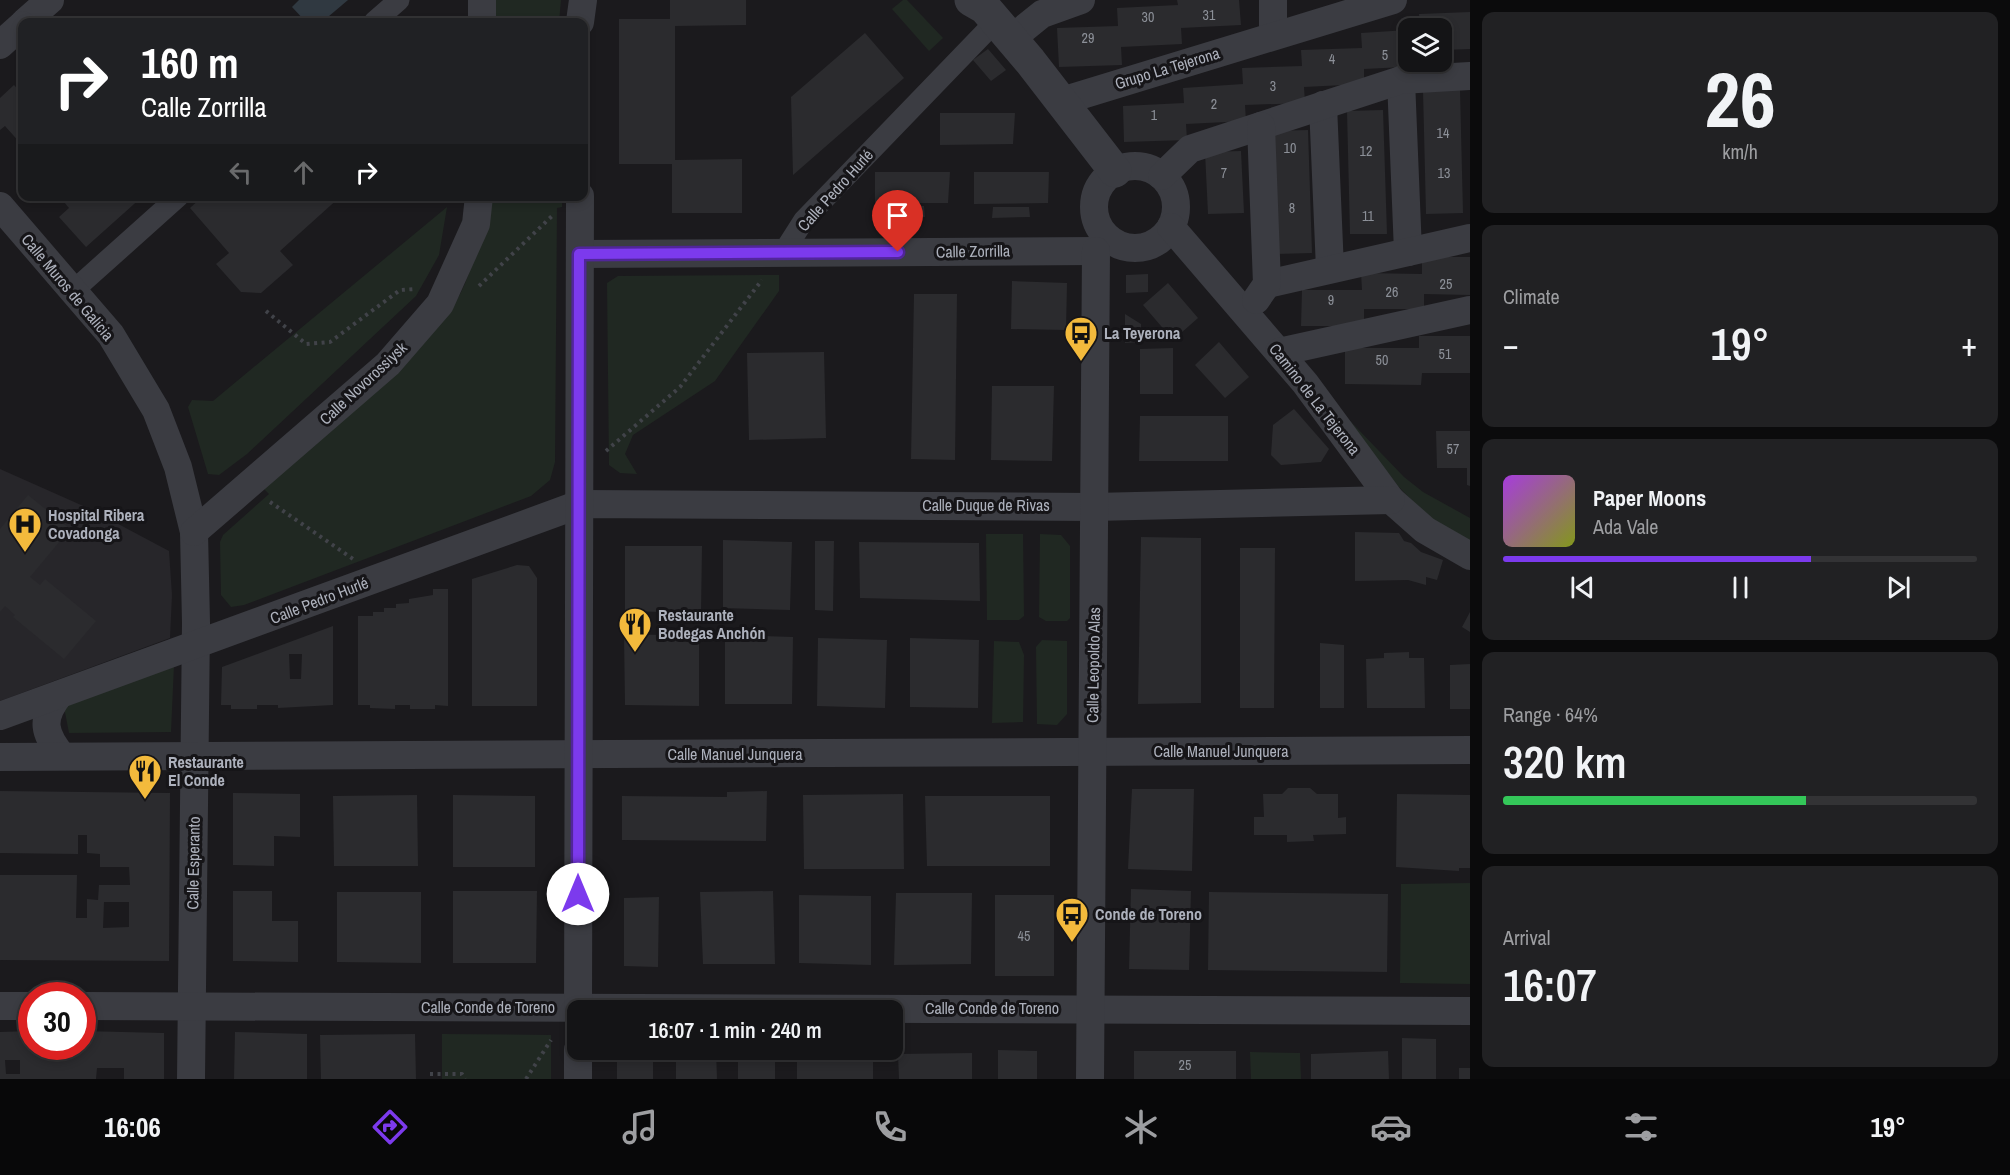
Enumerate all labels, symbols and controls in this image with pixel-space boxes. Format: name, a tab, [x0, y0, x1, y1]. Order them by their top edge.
house number: 31	[1203, 6, 1216, 24]
house number: 30	[1142, 8, 1154, 26]
map controls	[1398, 18, 1452, 72]
button: layers	[1398, 18, 1452, 72]
house number: 29	[1082, 29, 1094, 47]
text: 160 m	[141, 35, 239, 91]
street label: Grupo La Tejerona	[1112, 41, 1223, 94]
icon: right	[42, 42, 120, 120]
house number: 5	[1382, 46, 1388, 64]
text: 26	[1704, 46, 1776, 151]
house number: 4	[1329, 50, 1336, 68]
house number: 3	[1270, 77, 1276, 95]
text: Calle Zorrilla	[141, 89, 266, 125]
house number: 2	[1211, 95, 1217, 113]
house number: 1	[1151, 106, 1158, 124]
house number: 14	[1437, 124, 1450, 142]
text: km/h	[1722, 138, 1758, 165]
house number: 10	[1284, 139, 1296, 157]
house number: 12	[1360, 142, 1372, 160]
street label: Calle Pedro Hurlé	[792, 144, 878, 236]
icon: left	[224, 156, 257, 189]
icon: ahead	[287, 156, 320, 189]
icon: right	[350, 156, 383, 189]
house number: 7	[1221, 164, 1227, 182]
house number: 13	[1438, 164, 1450, 182]
pin	[872, 190, 923, 252]
icon: arrive	[881, 199, 914, 232]
house number: 8	[1289, 199, 1295, 217]
house number: 11	[1362, 207, 1375, 225]
street label: Calle Muros de Galicia	[17, 229, 120, 346]
street label: Calle Zorrilla	[936, 239, 1011, 263]
house number: 25	[1440, 275, 1452, 293]
house number: 26	[1386, 283, 1398, 301]
text: Climate	[1503, 283, 1560, 310]
house number: 9	[1328, 291, 1334, 309]
text: 19°	[1710, 313, 1770, 374]
bus stop icon: La Teyerona	[1063, 315, 1099, 362]
place label: La Teyerona	[1104, 322, 1181, 344]
text: −	[1503, 322, 1519, 366]
text: +	[1961, 322, 1977, 366]
street label: Calle Novorossiysk	[314, 336, 412, 429]
street label: Camino de La Tejerona	[1264, 339, 1366, 460]
house number: 51	[1439, 345, 1452, 363]
house number: 50	[1376, 351, 1388, 369]
house number: 57	[1447, 440, 1459, 458]
text: Paper Moons	[1593, 483, 1706, 513]
street label: Calle Duque de Rivas	[922, 494, 1050, 516]
place label: Hospital Ribera Covadonga	[48, 504, 145, 544]
hospital icon: Hospital Ribera Covadonga	[7, 506, 43, 553]
text: Ada Vale	[1593, 513, 1658, 540]
street label: Calle Pedro Hurlé	[267, 571, 371, 629]
icon: previous	[1566, 571, 1599, 604]
icon: pause	[1724, 571, 1757, 604]
icon: next	[1882, 571, 1915, 604]
place label: Restaurante Bodegas Anchón	[658, 604, 765, 644]
restaurant icon: Restaurante Bodegas Anchón	[617, 606, 653, 653]
street label: Calle Leopoldo Alas	[1081, 607, 1105, 723]
text: Range · 64%	[1503, 701, 1598, 728]
text: 320 km	[1503, 731, 1627, 792]
street label: Calle Manuel Junquera	[1154, 740, 1289, 762]
street label: Calle Manuel Junquera	[668, 743, 803, 765]
place label: Restaurante El Conde	[168, 751, 244, 791]
restaurant icon: Restaurante El Conde	[127, 753, 163, 800]
street label: Calle Esperanto	[181, 816, 205, 910]
position arrow	[546, 862, 610, 926]
bus stop icon: Conde de Toreno	[1054, 896, 1090, 943]
place label: Conde de Toreno	[1095, 903, 1202, 925]
text: Arrival	[1503, 924, 1550, 951]
house number: 45	[1018, 927, 1030, 945]
text: 16:07	[1503, 954, 1597, 1015]
speed limit sign: 30	[18, 982, 96, 1060]
street label: Calle Conde de Toreno	[421, 996, 555, 1018]
street label: Calle Conde de Toreno	[925, 997, 1059, 1019]
text: 16:07 · 1 min · 240 m	[648, 1015, 822, 1045]
house number: 25	[1179, 1056, 1191, 1074]
icon: directions	[369, 1106, 411, 1148]
icon: music	[619, 1106, 661, 1148]
icon: phone	[869, 1106, 911, 1148]
icon: climate	[1120, 1106, 1162, 1148]
icon: car	[1370, 1106, 1412, 1148]
icon: filters	[1620, 1106, 1662, 1148]
text: 16:06	[104, 1109, 161, 1145]
text: 19°	[1870, 1109, 1906, 1145]

